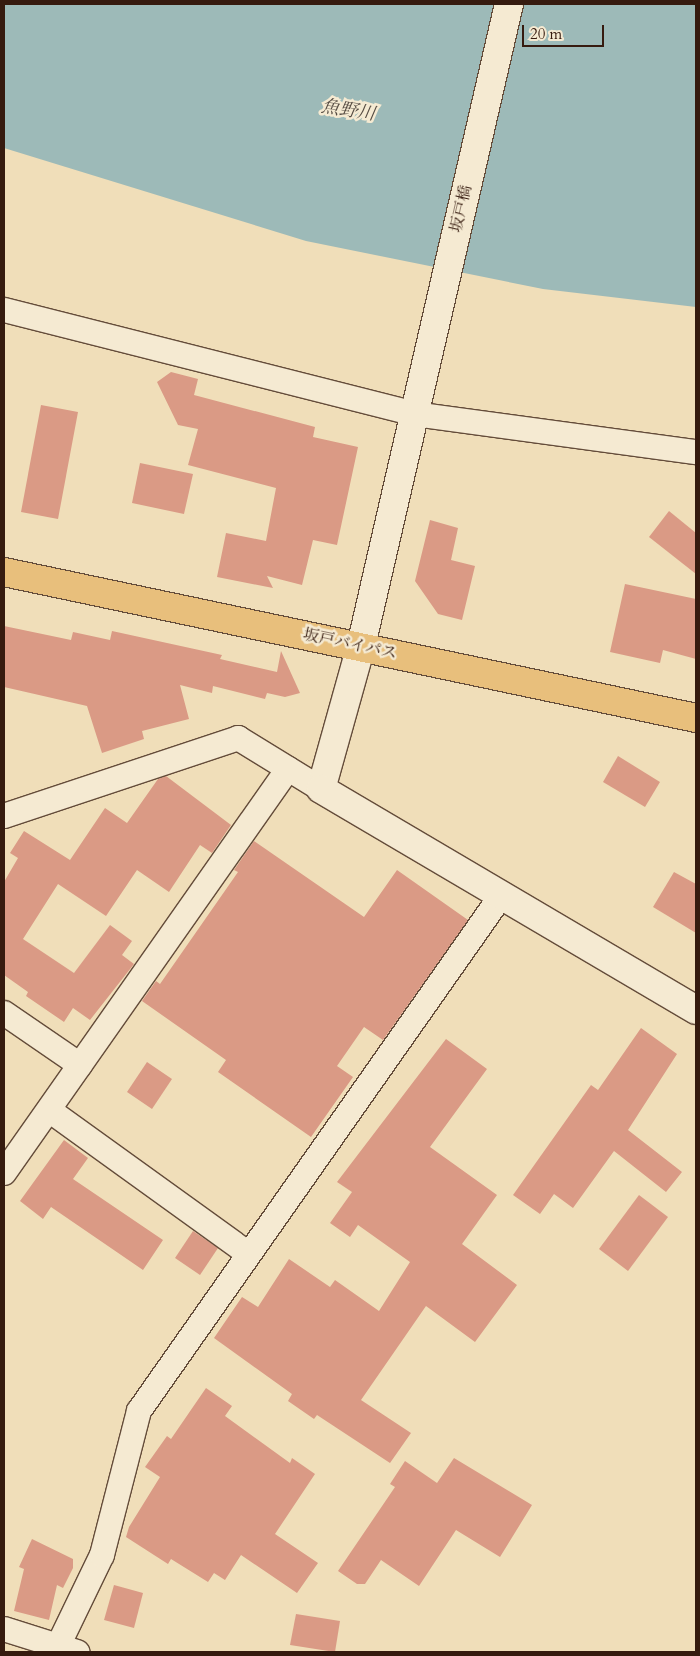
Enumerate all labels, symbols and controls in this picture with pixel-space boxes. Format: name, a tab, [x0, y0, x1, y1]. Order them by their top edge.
scale bar	[525, 15, 608, 47]
text: 20 m	[530, 24, 562, 44]
water label: 魚野川	[320, 96, 376, 126]
street label: 坂戸橋	[446, 183, 476, 235]
street label: 坂戸バイパス	[301, 625, 399, 663]

